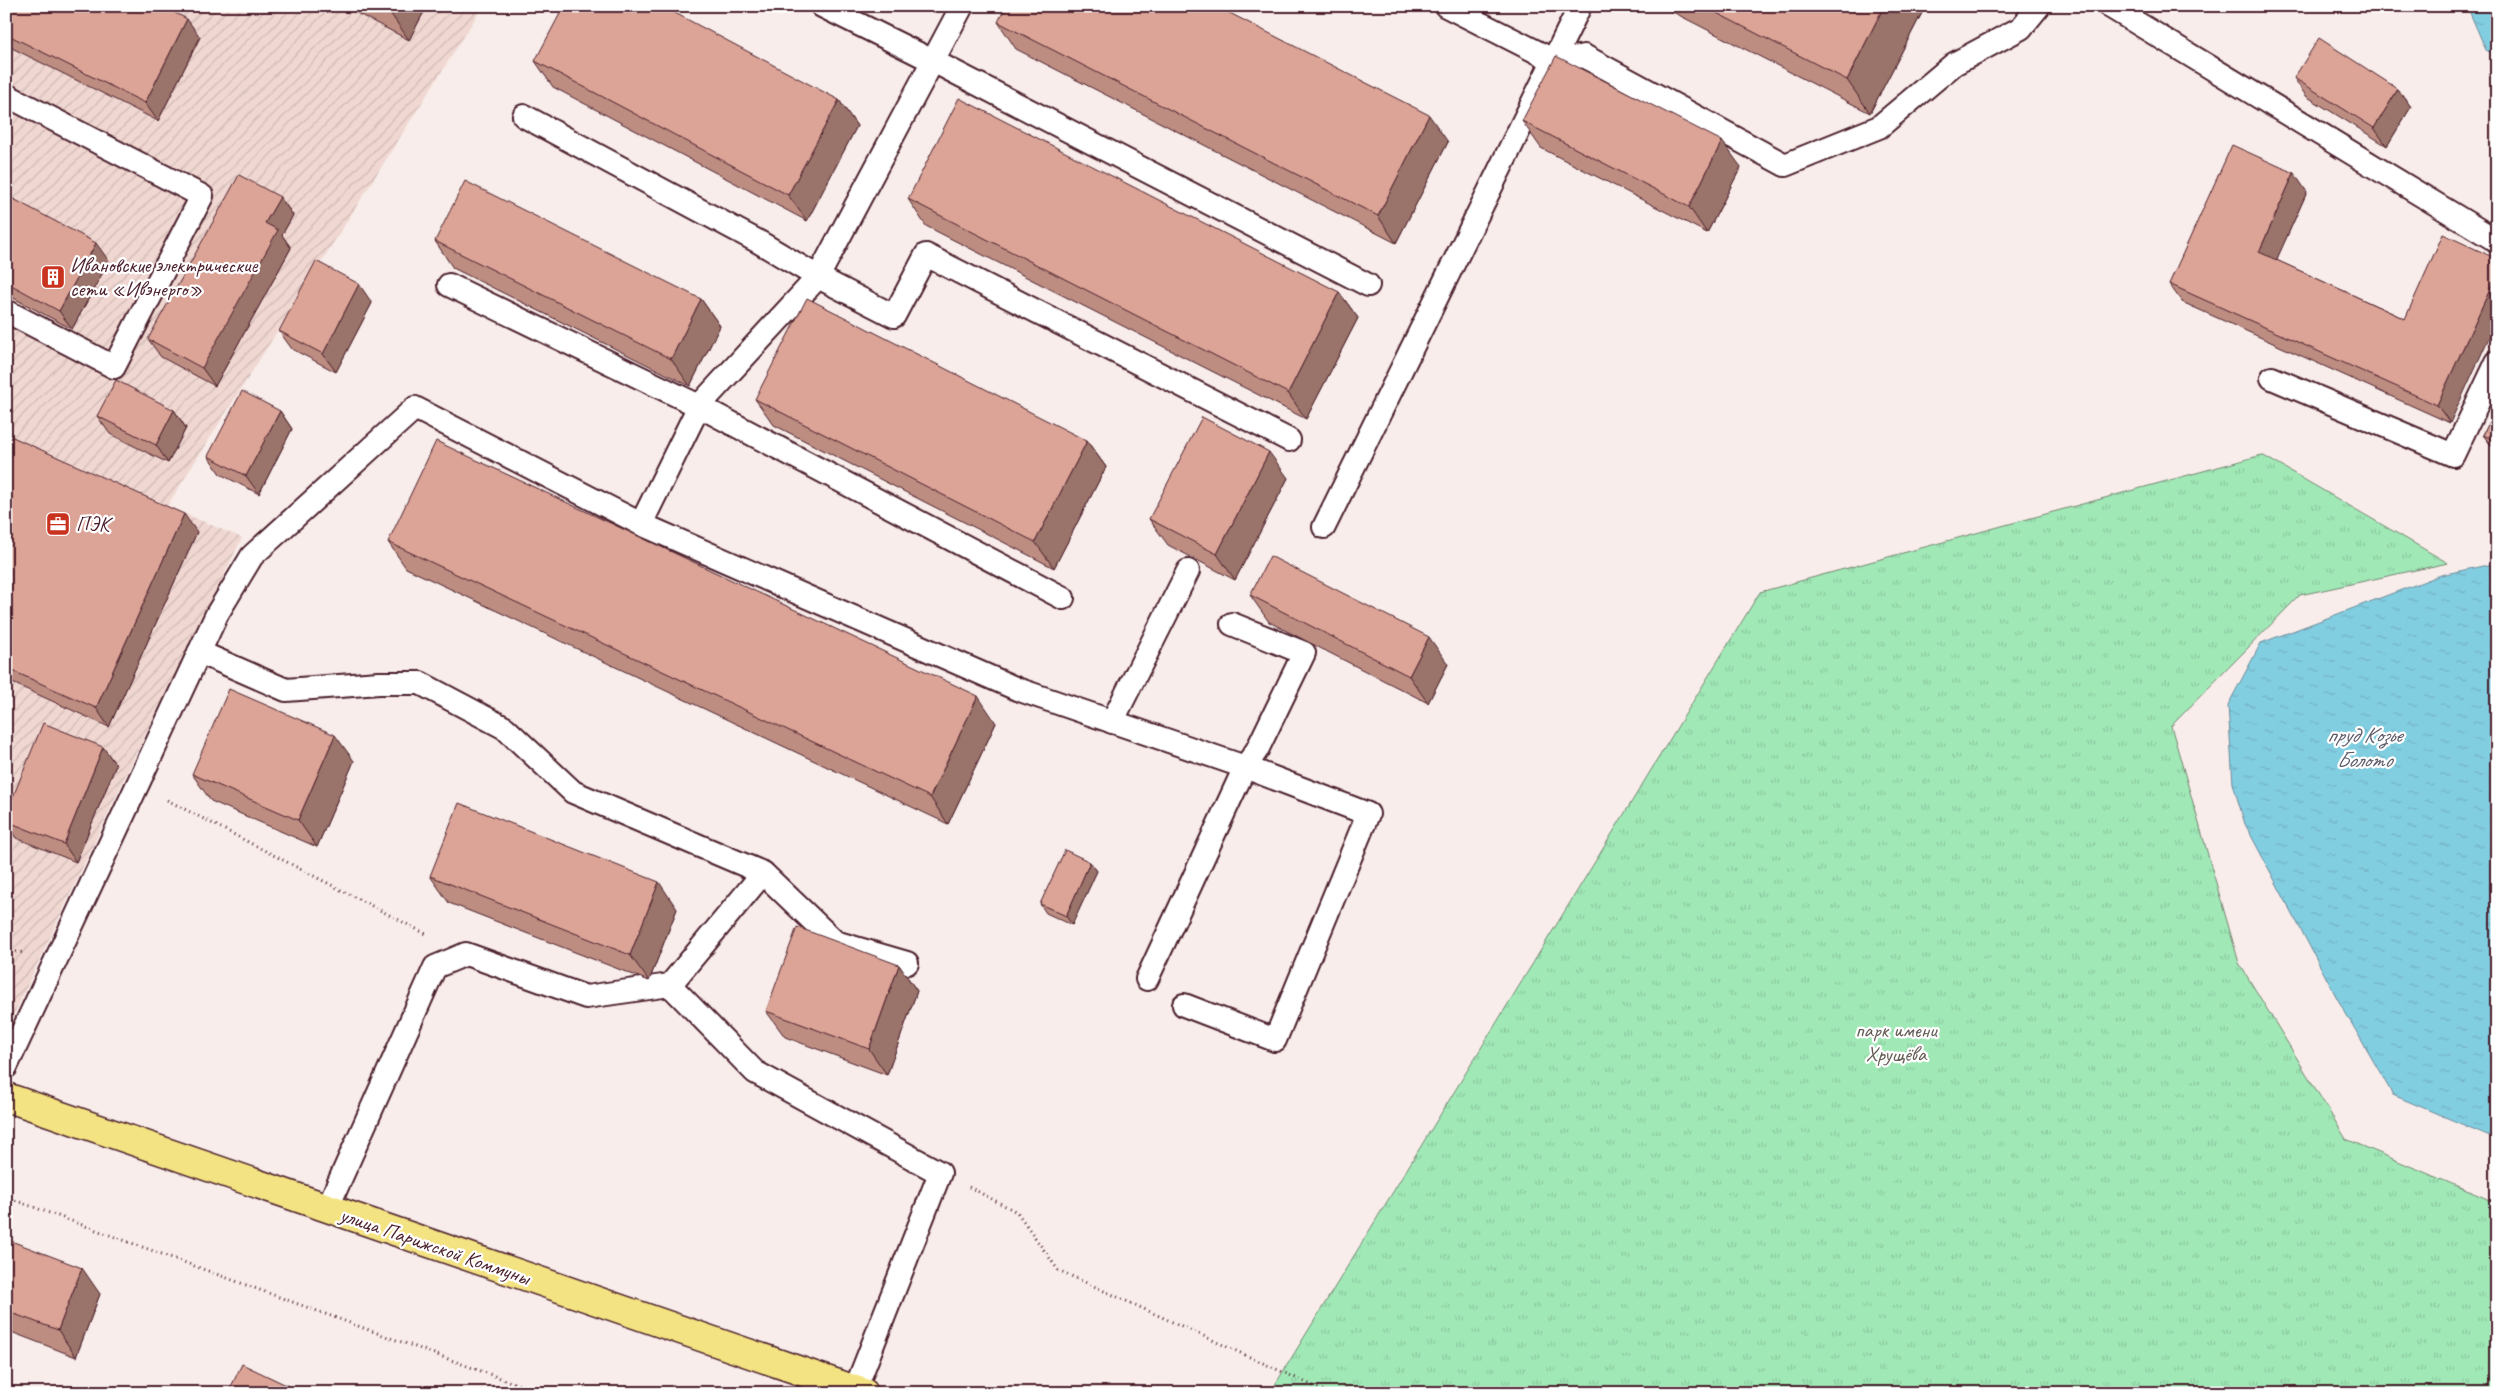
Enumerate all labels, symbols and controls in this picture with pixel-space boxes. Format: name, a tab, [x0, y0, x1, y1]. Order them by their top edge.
place label: Ивановские электрические сети «Ивэнерго»	[70, 252, 259, 302]
building icon: Ивановские электрические сети «Ивэнерго»	[40, 264, 66, 290]
office icon: ПЭК	[45, 511, 71, 537]
place label: ПЭК	[76, 511, 114, 537]
water label: пруд Козье Болото	[2327, 721, 2404, 774]
park label: парк имени Хрущёва	[1855, 1017, 1938, 1067]
street label: улица Парижской Коммуны	[335, 1201, 535, 1291]

